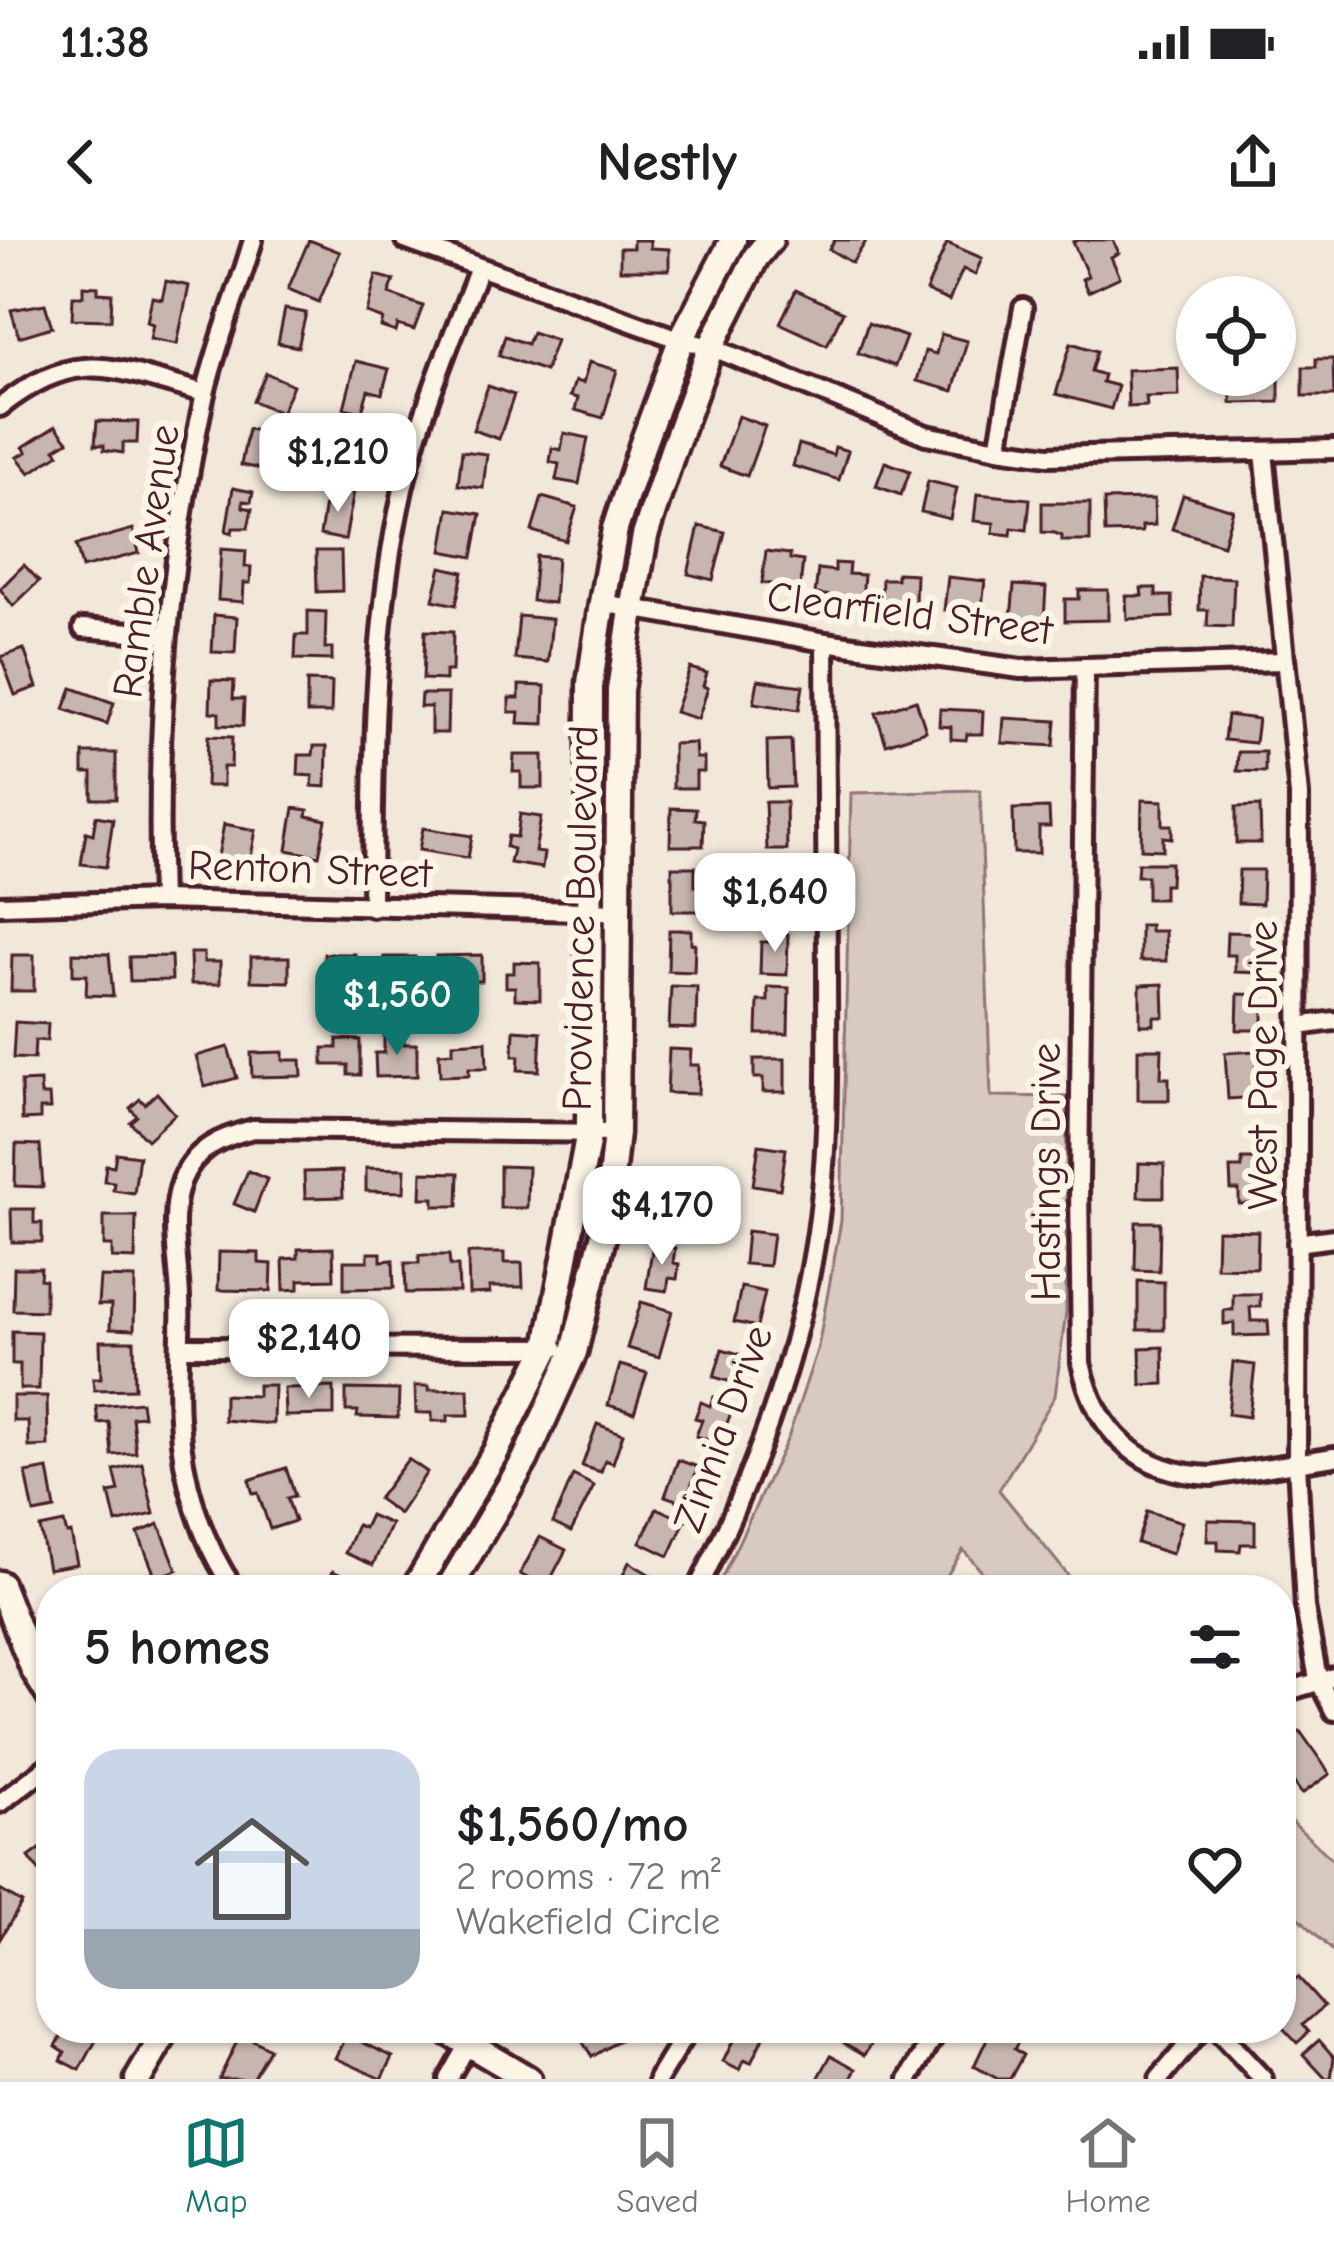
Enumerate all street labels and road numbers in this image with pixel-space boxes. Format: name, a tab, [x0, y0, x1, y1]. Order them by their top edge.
street label: Ramble Avenue	[103, 421, 190, 701]
street label: Clearfield Street	[764, 572, 1057, 656]
street label: Providence Boulevard	[553, 725, 608, 1112]
street label: Renton Street	[187, 841, 435, 898]
street label: West Page Drive	[1239, 920, 1288, 1210]
street label: Hastings Drive	[1022, 1043, 1071, 1301]
street label: Zinnia Drive	[663, 1319, 783, 1538]

